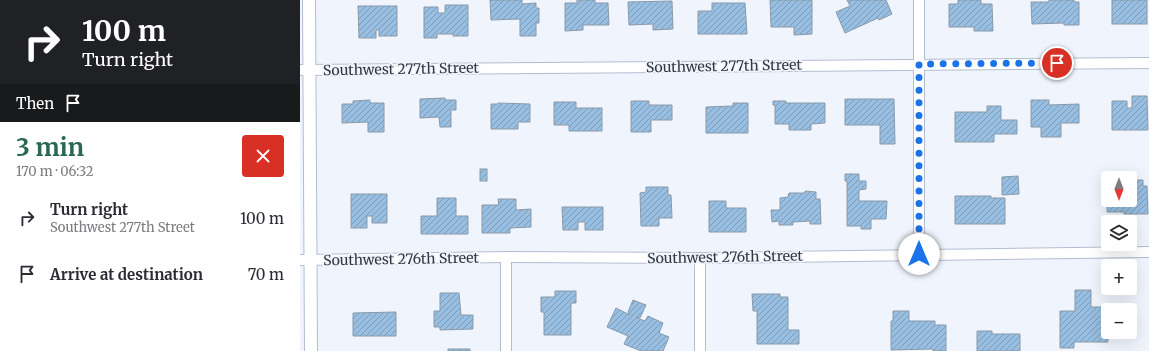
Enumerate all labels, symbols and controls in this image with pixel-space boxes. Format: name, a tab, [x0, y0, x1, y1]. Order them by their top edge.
text: 100 m	[82, 13, 166, 49]
icon: right	[16, 16, 68, 68]
pin	[1040, 46, 1074, 80]
text: Turn right	[82, 48, 173, 71]
icon: arrive	[1046, 52, 1068, 74]
street label: Southwest 277th Street	[646, 56, 803, 76]
street label: Southwest 277th Street	[323, 59, 480, 79]
icon: arrive	[62, 92, 84, 114]
text: Then	[16, 94, 54, 113]
text: 3 min	[16, 132, 84, 163]
button: close	[242, 135, 284, 177]
text: 170 m · 06:32	[16, 163, 94, 180]
north arrow	[1101, 171, 1137, 207]
map controls	[1101, 171, 1137, 339]
text: Turn right	[50, 200, 128, 219]
icon: right	[16, 207, 38, 229]
text: 100 m	[240, 209, 284, 228]
button: layers	[1101, 215, 1137, 251]
text: Southwest 277th Street	[50, 219, 195, 236]
position arrow	[898, 233, 940, 275]
street label: Southwest 276th Street	[647, 247, 804, 267]
street label: Southwest 276th Street	[323, 249, 480, 269]
button: +	[1101, 259, 1137, 295]
icon: arrive	[16, 263, 38, 285]
text: Arrive at destination	[50, 265, 203, 284]
text: 70 m	[248, 265, 284, 284]
button: −	[1101, 303, 1137, 339]

